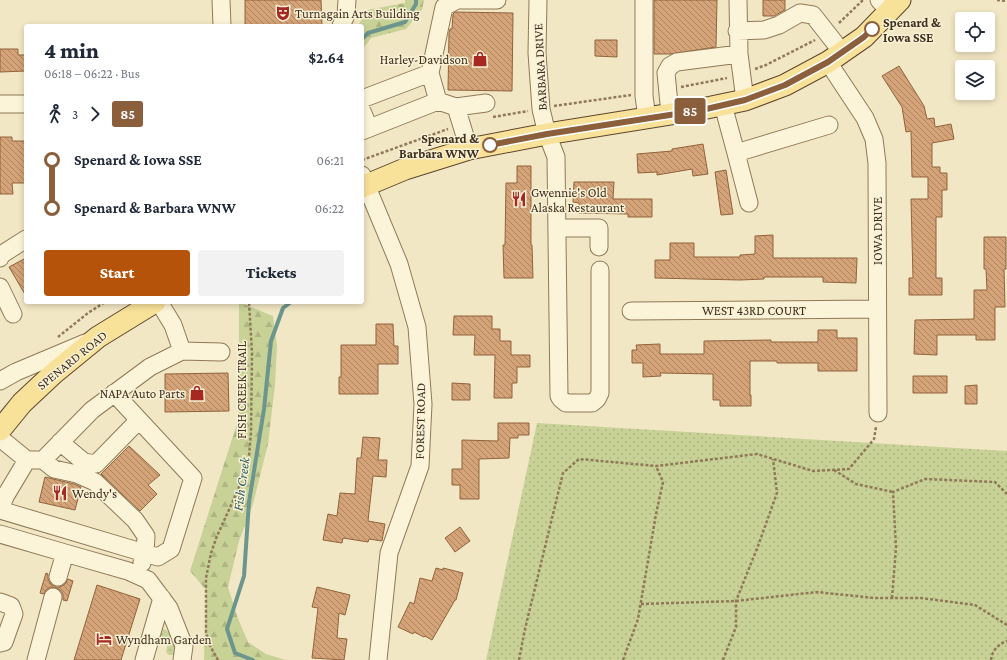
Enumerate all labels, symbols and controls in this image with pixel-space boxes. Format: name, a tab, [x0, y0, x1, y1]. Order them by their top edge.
theatre icon: Turnagain Arts Building	[274, 4, 292, 22]
place label: Turnagain Arts Building	[295, 6, 420, 21]
map controls	[955, 12, 995, 100]
button: locate	[955, 12, 995, 52]
place label: Spenard & Iowa SSE	[883, 15, 942, 45]
marker: Spenard & Iowa SSE	[864, 21, 880, 37]
street label: BARBARA DRIVE	[530, 23, 550, 111]
text: 4 min	[44, 38, 99, 63]
text: $2.64	[309, 50, 344, 66]
shop icon: Harley-Davidson	[471, 50, 489, 68]
place label: Harley-Davidson	[380, 52, 468, 67]
button: layers	[955, 60, 995, 100]
text: 06:18 – 06:22 · Bus	[44, 66, 140, 81]
line badge: 85	[672, 98, 708, 124]
icon: walk	[44, 103, 66, 125]
icon: forward	[84, 103, 106, 125]
text: 85	[683, 103, 697, 119]
text: 85	[120, 106, 135, 122]
text: 3	[72, 107, 78, 122]
place label: Spenard & Barbara WNW	[399, 131, 480, 161]
marker: Spenard & Barbara WNW	[482, 137, 498, 153]
text: Spenard & Iowa SSE	[74, 152, 202, 168]
text: 06:21	[317, 153, 344, 168]
place label: Gwennie's Old Alaska Restaurant	[531, 185, 625, 215]
restaurant icon: Gwennie's Old Alaska Restaurant	[510, 190, 528, 208]
street label: IOWA DRIVE	[870, 197, 885, 265]
text: Spenard & Barbara WNW	[74, 200, 236, 216]
text: 06:22	[315, 201, 344, 216]
button: Start	[44, 250, 190, 296]
button: Tickets	[198, 250, 344, 296]
street label: WEST 43RD COURT	[702, 303, 806, 318]
street label: SPENARD ROAD	[34, 327, 110, 393]
street label: FISH CREEK TRAIL	[234, 340, 249, 439]
street label: FOREST ROAD	[412, 383, 428, 459]
shop icon: NAPA Auto Parts	[188, 384, 206, 402]
place label: NAPA Auto Parts	[100, 386, 185, 401]
water label: Fish Creek	[229, 455, 253, 512]
restaurant icon: Wendy's	[51, 484, 69, 502]
place label: Wendy's	[72, 486, 117, 501]
hotel icon: Wyndham Garden	[95, 630, 113, 648]
place label: Wyndham Garden	[116, 632, 212, 647]

